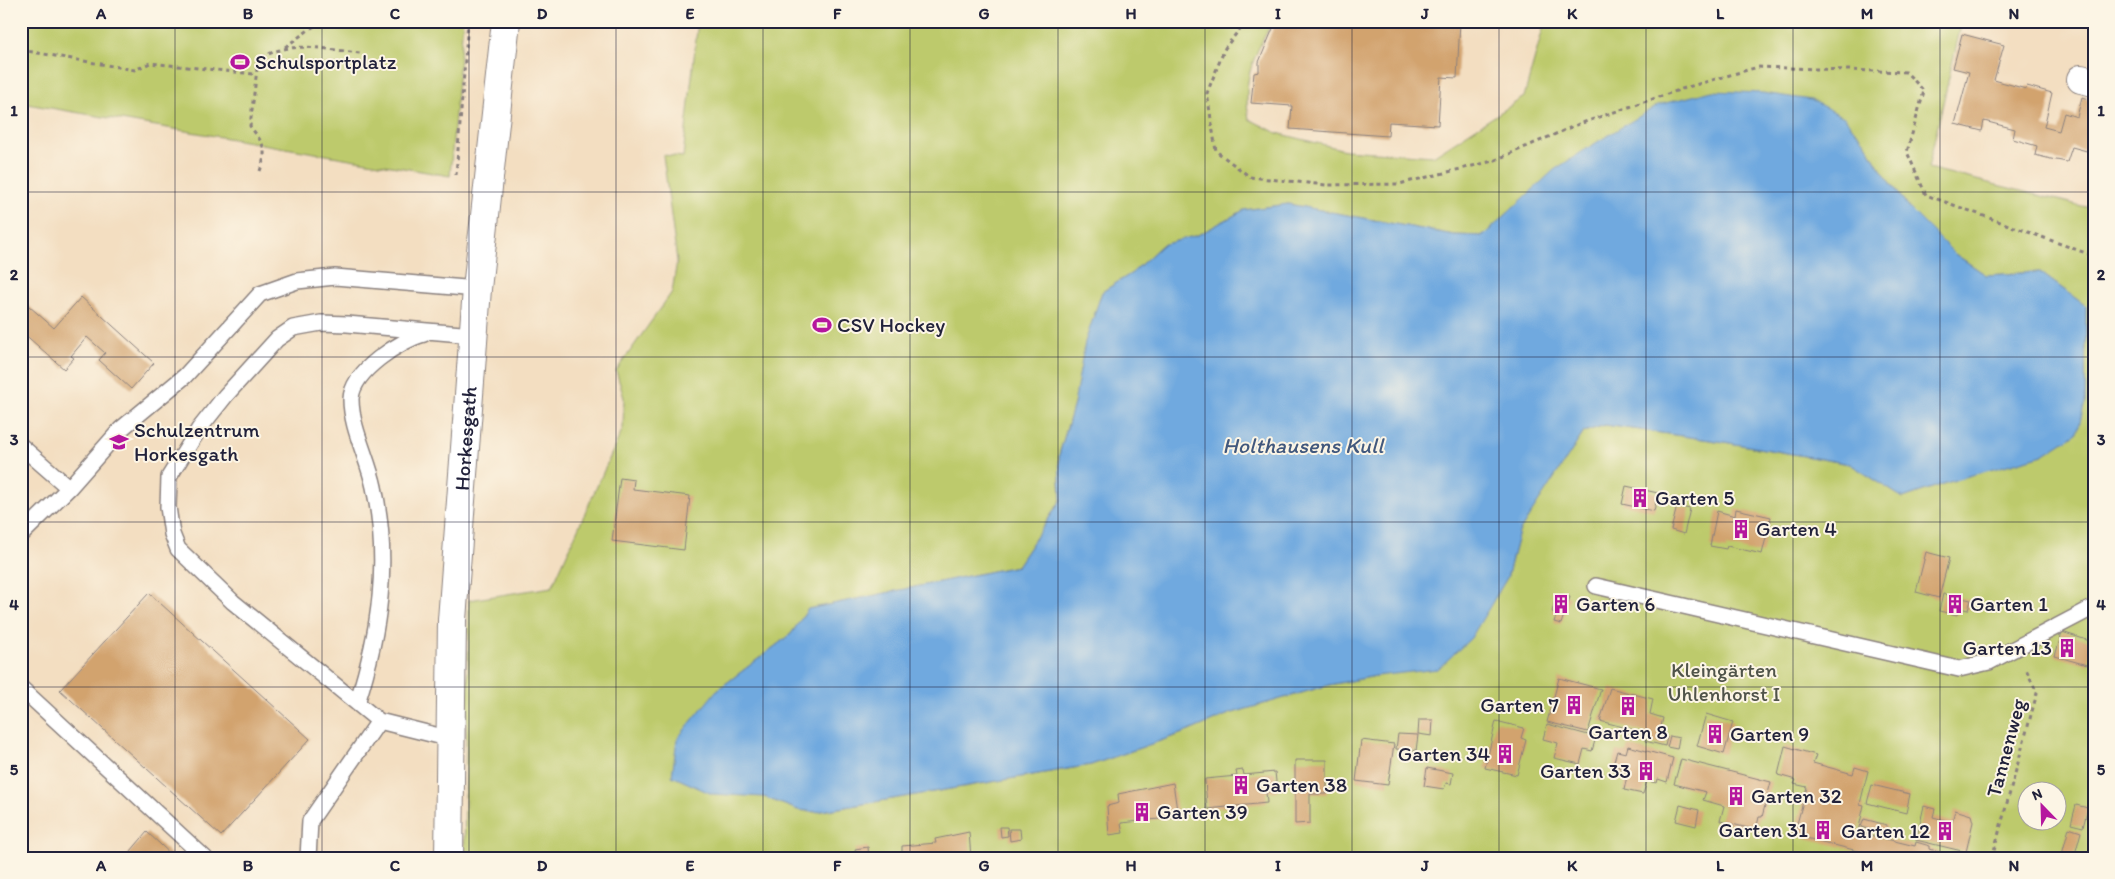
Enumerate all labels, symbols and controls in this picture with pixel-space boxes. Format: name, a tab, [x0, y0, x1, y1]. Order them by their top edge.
text: A	[95, 4, 107, 23]
text: B	[243, 4, 254, 23]
text: C	[390, 4, 401, 23]
text: D	[537, 4, 548, 23]
text: E	[686, 4, 695, 23]
text: F	[833, 4, 842, 23]
text: G	[978, 4, 990, 23]
text: H	[1125, 4, 1137, 23]
text: I	[1275, 4, 1281, 23]
text: J	[1420, 4, 1429, 23]
text: K	[1567, 4, 1578, 23]
text: L	[1716, 4, 1725, 23]
text: M	[1861, 4, 1873, 23]
text: N	[2009, 4, 2019, 23]
place label: Schulsportplatz	[255, 49, 397, 74]
sports icon: Schulsportplatz	[229, 51, 251, 73]
text: 1	[10, 101, 18, 120]
text: 1	[2097, 101, 2105, 120]
text: 2	[10, 265, 19, 284]
text: 2	[2097, 265, 2106, 284]
place label: CSV Hockey	[837, 312, 945, 337]
sports icon: CSV Hockey	[811, 314, 833, 336]
street label: Horkesgath	[449, 385, 482, 492]
place label: Schulzentrum Horkesgath	[134, 417, 260, 466]
text: 3	[10, 430, 19, 449]
text: 3	[2097, 430, 2106, 449]
school or university icon: Schulzentrum Horkesgath	[108, 431, 130, 453]
water label: Holthausens Kull	[1222, 432, 1385, 459]
place label: Garten 5	[1655, 485, 1734, 510]
building icon: Garten 5	[1629, 487, 1651, 509]
place label: Garten 4	[1756, 516, 1837, 541]
building icon: Garten 4	[1730, 518, 1752, 540]
place label: Garten 6	[1576, 591, 1655, 616]
place label: Garten 1	[1970, 591, 2048, 616]
building icon: Garten 6	[1550, 593, 1572, 615]
building icon: Garten 1	[1944, 593, 1966, 615]
text: 4	[9, 595, 19, 614]
text: 4	[2096, 595, 2106, 614]
place label: Garten 13	[1963, 635, 2052, 660]
building icon: Garten 13	[2056, 637, 2078, 659]
park label: Kleingärten Uhlenhorst I	[1668, 657, 1780, 706]
place label: Garten 7	[1480, 692, 1559, 717]
building icon: Garten 7	[1563, 694, 1585, 716]
building icon: Garten 8	[1617, 695, 1639, 717]
street label: Tannenweg	[1980, 696, 2031, 800]
place label: Garten 8	[1588, 719, 1668, 744]
place label: Garten 9	[1730, 721, 1809, 746]
building icon: Garten 9	[1704, 723, 1726, 745]
place label: Garten 34	[1398, 741, 1490, 766]
building icon: Garten 34	[1494, 743, 1516, 765]
place label: Garten 33	[1540, 758, 1631, 783]
text: 5	[10, 760, 19, 779]
building icon: Garten 33	[1635, 760, 1657, 782]
text: 5	[2097, 760, 2106, 779]
place label: Garten 38	[1256, 772, 1347, 797]
building icon: Garten 38	[1230, 774, 1252, 796]
north arrow	[2018, 782, 2068, 832]
place label: Garten 32	[1751, 783, 1842, 808]
building icon: Garten 32	[1725, 785, 1747, 807]
text: N	[2029, 785, 2045, 804]
place label: Garten 39	[1157, 799, 1248, 824]
building icon: Garten 39	[1131, 801, 1153, 823]
place label: Garten 31	[1719, 817, 1808, 842]
place label: Garten 12	[1841, 818, 1930, 843]
building icon: Garten 31	[1812, 819, 1834, 841]
building icon: Garten 12	[1934, 820, 1956, 842]
text: A	[95, 856, 107, 875]
text: B	[243, 856, 254, 875]
text: C	[390, 856, 401, 875]
text: D	[537, 856, 548, 875]
text: E	[686, 856, 695, 875]
text: F	[833, 856, 842, 875]
text: G	[978, 856, 990, 875]
text: H	[1125, 856, 1137, 875]
text: I	[1275, 856, 1281, 875]
text: J	[1420, 856, 1429, 875]
text: K	[1567, 856, 1578, 875]
text: L	[1716, 856, 1725, 875]
text: M	[1861, 856, 1873, 875]
text: N	[2009, 856, 2019, 875]

